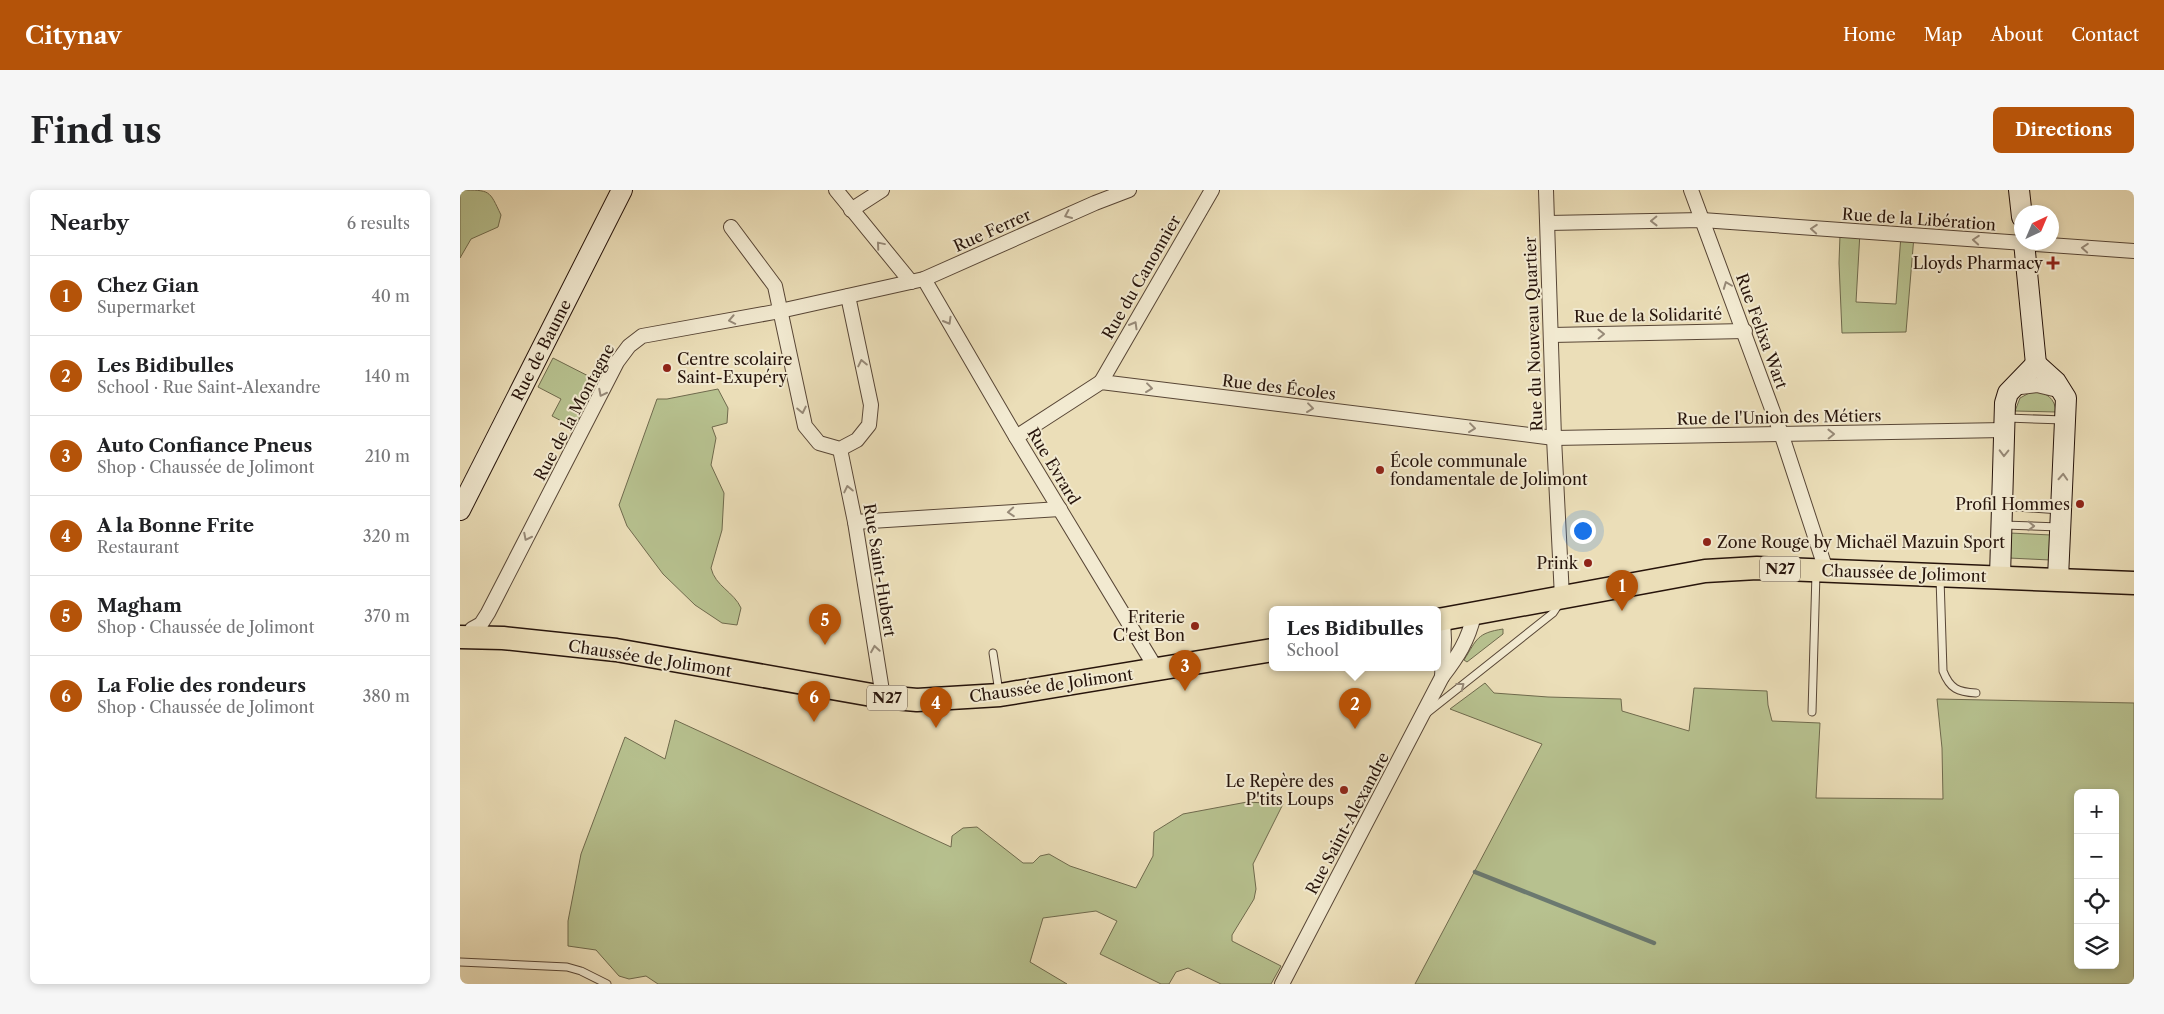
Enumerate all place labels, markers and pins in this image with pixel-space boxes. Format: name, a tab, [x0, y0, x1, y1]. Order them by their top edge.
place label: Lloyds Pharmacy	[1913, 253, 2044, 273]
marker: Lloyds Pharmacy	[2047, 257, 2059, 269]
place label: Centre scolaire Saint-Exupéry	[677, 349, 792, 387]
marker: Centre scolaire Saint-Exupéry	[661, 362, 673, 374]
place label: École communale fondamentale de Jolimont	[1390, 451, 1588, 489]
marker: École communale fondamentale de Jolimont	[1374, 464, 1386, 476]
place label: Profil Hommes	[1955, 494, 2070, 514]
marker: Profil Hommes	[2074, 498, 2086, 510]
place label: Zone Rouge by Michaël Mazuin Sport	[1717, 532, 2005, 552]
marker: Zone Rouge by Michaël Mazuin Sport	[1701, 536, 1713, 548]
place label: Prink	[1537, 553, 1579, 573]
marker: Prink	[1582, 557, 1594, 569]
pin: 1	[1606, 570, 1638, 611]
pin: 5	[809, 604, 841, 645]
place label: Friterie C'est Bon	[1113, 607, 1185, 645]
marker: Friterie C'est Bon	[1189, 620, 1201, 632]
pin: 3	[1169, 650, 1201, 691]
pin: 6	[798, 681, 830, 722]
pin: 4	[920, 687, 952, 728]
pin: 2	[1339, 688, 1371, 729]
place label: Le Repère des P'tits Loups	[1225, 771, 1334, 809]
marker: Le Repère des P'tits Loups	[1338, 784, 1350, 796]

